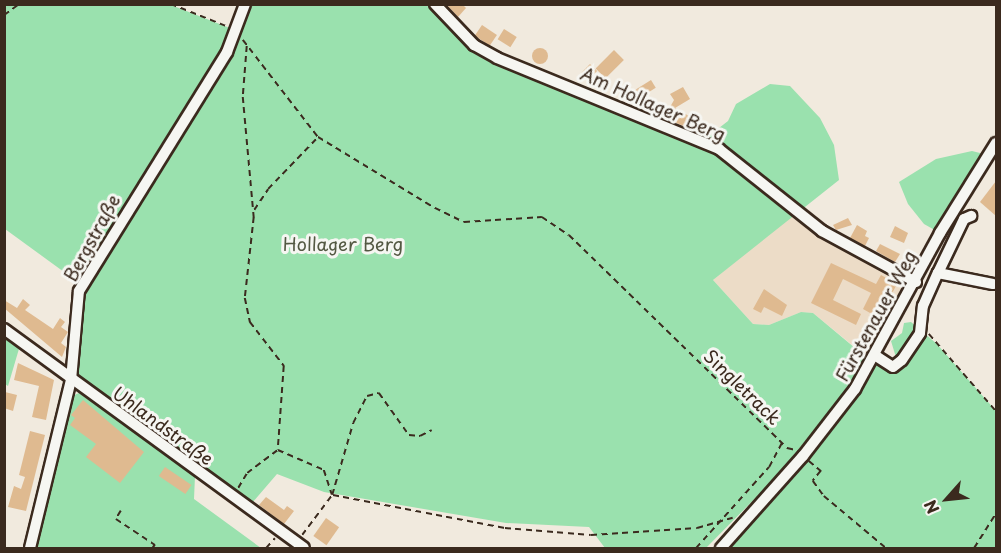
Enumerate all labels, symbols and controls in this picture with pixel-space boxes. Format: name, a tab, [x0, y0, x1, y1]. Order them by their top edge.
street label: Am Hollager Berg	[577, 62, 729, 146]
street label: Bergstraße	[59, 191, 125, 285]
park label: Hollager Berg	[283, 233, 403, 255]
street label: Fürstenauer Weg	[831, 246, 921, 386]
street label: Singletrack	[699, 345, 785, 429]
street label: Uhlandstraße	[108, 382, 218, 470]
north arrow	[917, 469, 977, 529]
text: N	[917, 496, 945, 518]

